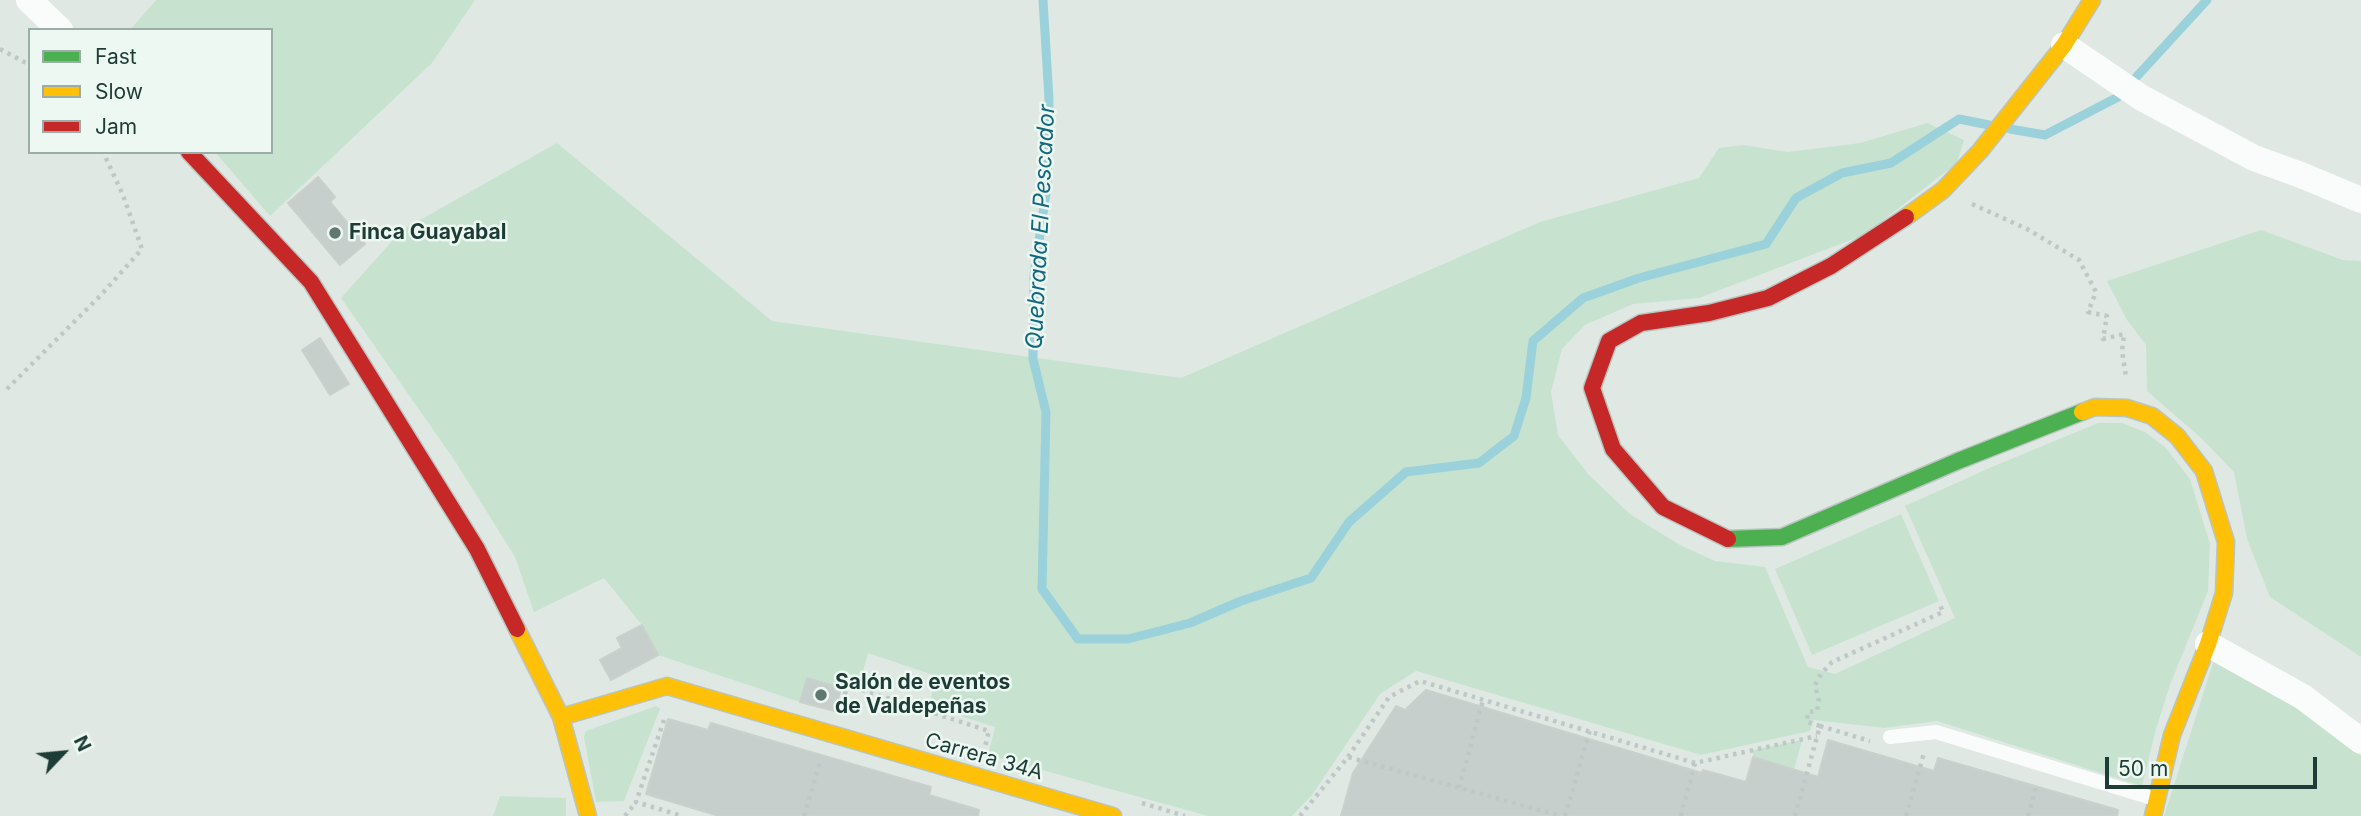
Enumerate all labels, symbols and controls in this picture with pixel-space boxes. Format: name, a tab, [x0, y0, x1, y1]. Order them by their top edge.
legend	[28, 28, 273, 154]
text: Fast	[95, 44, 137, 69]
text: Slow	[95, 79, 143, 104]
water label: Quebrada El Pescador	[1021, 104, 1061, 350]
text: Jam	[95, 114, 137, 139]
place label: Finca Guayabal	[349, 220, 506, 246]
marker: Finca Guayabal	[327, 225, 343, 241]
place label: Salón de eventos de Valdepeñas	[835, 670, 1010, 720]
marker: Salón de eventos de Valdepeñas	[813, 687, 829, 703]
north arrow	[28, 718, 98, 788]
street label: Carrera 34A	[922, 728, 1046, 786]
text: N	[69, 732, 96, 755]
scale bar	[2109, 742, 2321, 786]
text: 50 m	[2118, 756, 2168, 781]

